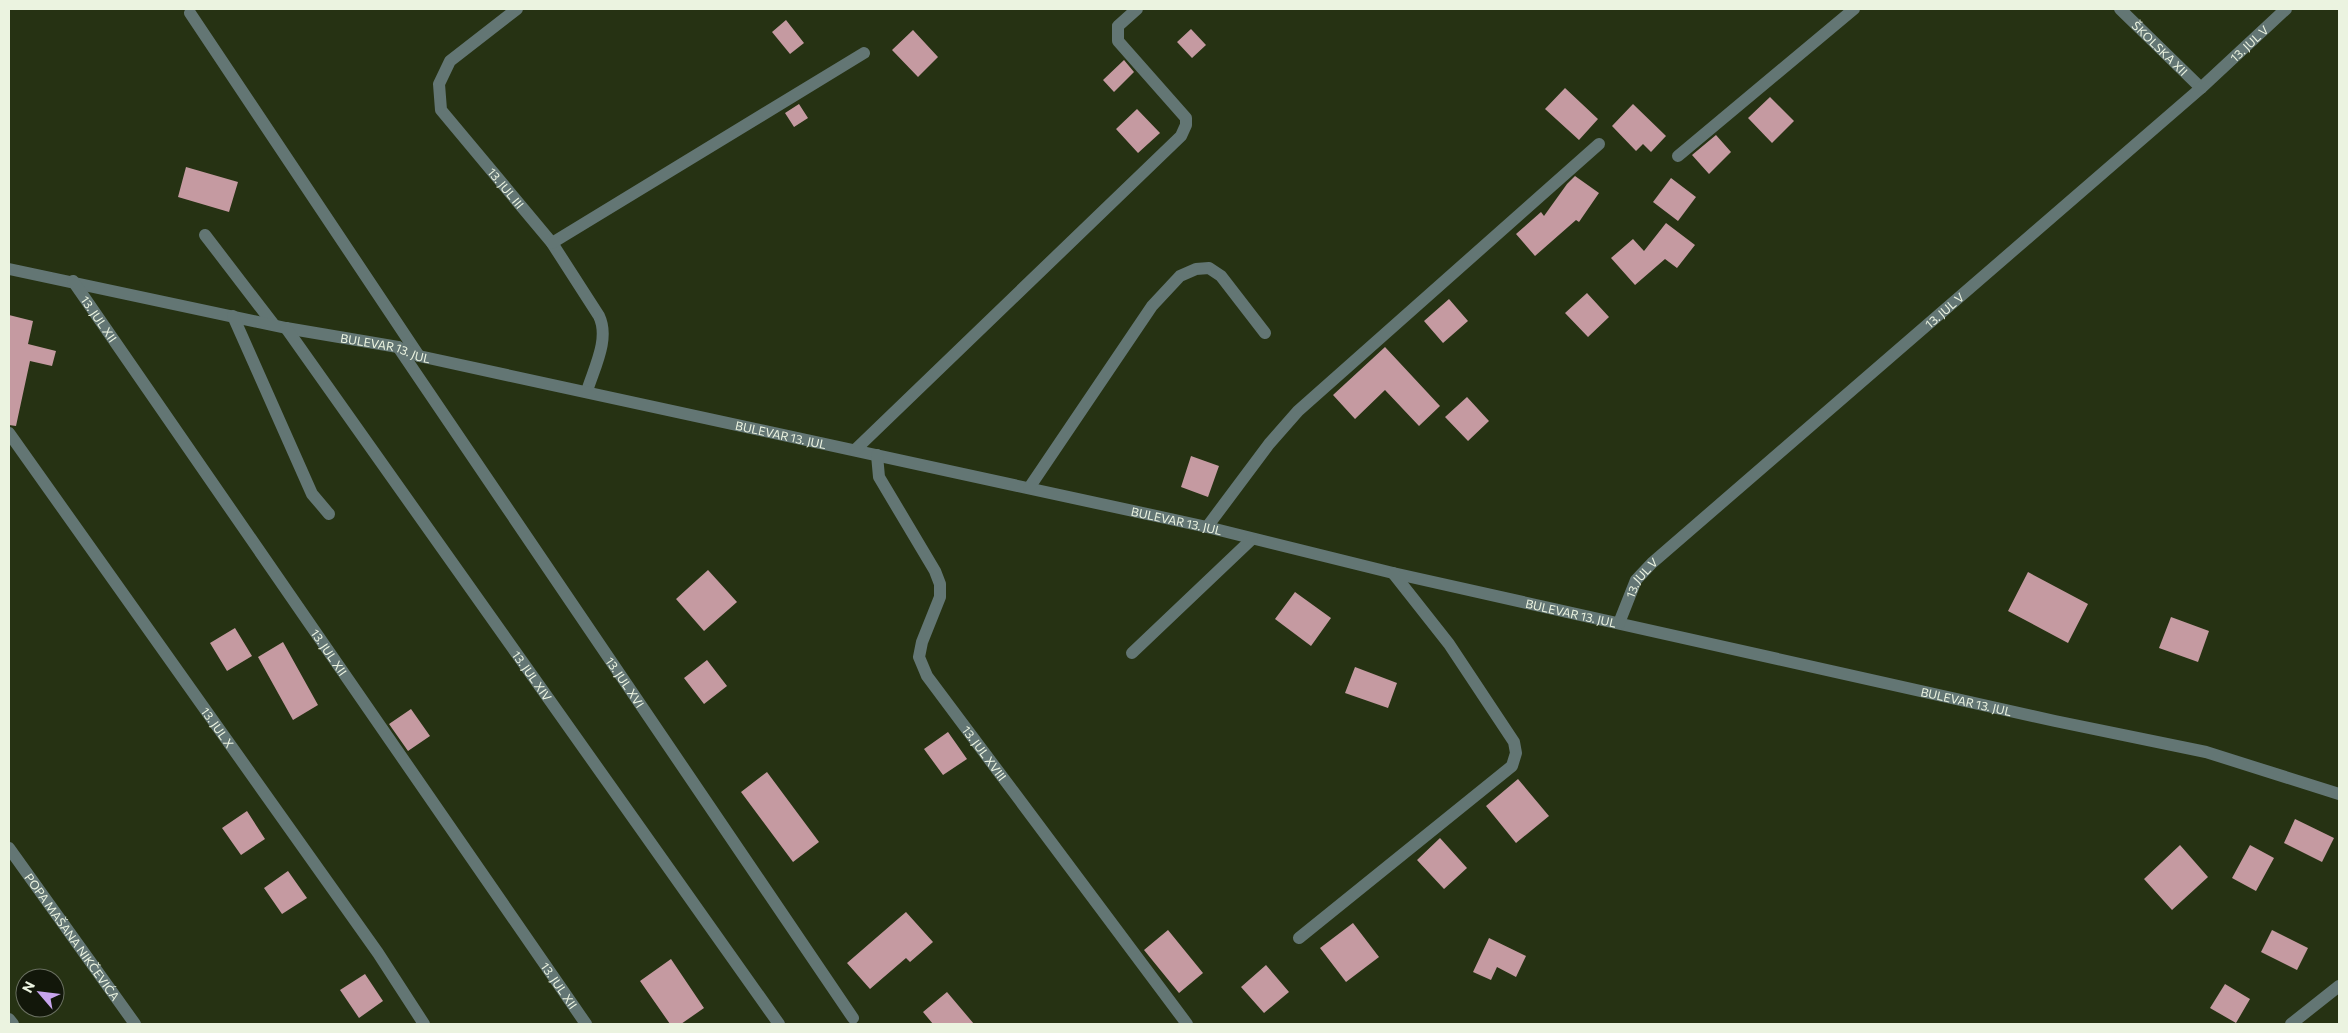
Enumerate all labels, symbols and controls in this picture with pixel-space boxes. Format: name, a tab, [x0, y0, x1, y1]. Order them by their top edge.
street label: ŠKOLSKA XII	[2129, 18, 2191, 78]
street label: 13. JUL V	[2227, 22, 2271, 64]
street label: 13. JUL III	[485, 165, 527, 211]
street label: 13. JUL V	[1922, 290, 1966, 331]
street label: 13. JUL XII	[78, 293, 120, 345]
street label: BULEVAR 13. JUL	[340, 330, 432, 365]
street label: BULEVAR 13. JUL	[734, 418, 828, 451]
street label: BULEVAR 13. JUL	[1130, 504, 1224, 538]
street label: 13. JUL V	[1623, 555, 1660, 600]
street label: BULEVAR 13. JUL	[1524, 596, 1618, 630]
street label: 13. JUL XII	[308, 626, 350, 678]
street label: 13. JUL XIV	[510, 648, 555, 703]
street label: 13. JUL XVI	[603, 654, 647, 710]
street label: BULEVAR 13. JUL	[1920, 684, 2013, 718]
street label: 13. JUL X	[199, 704, 237, 750]
street label: 13. JUL XVIII	[960, 723, 1010, 783]
street label: POPA MAŠANA NIKČEVIĆA	[21, 870, 123, 1002]
street label: 13. JUL XII	[538, 960, 580, 1011]
north arrow	[15, 968, 65, 1018]

